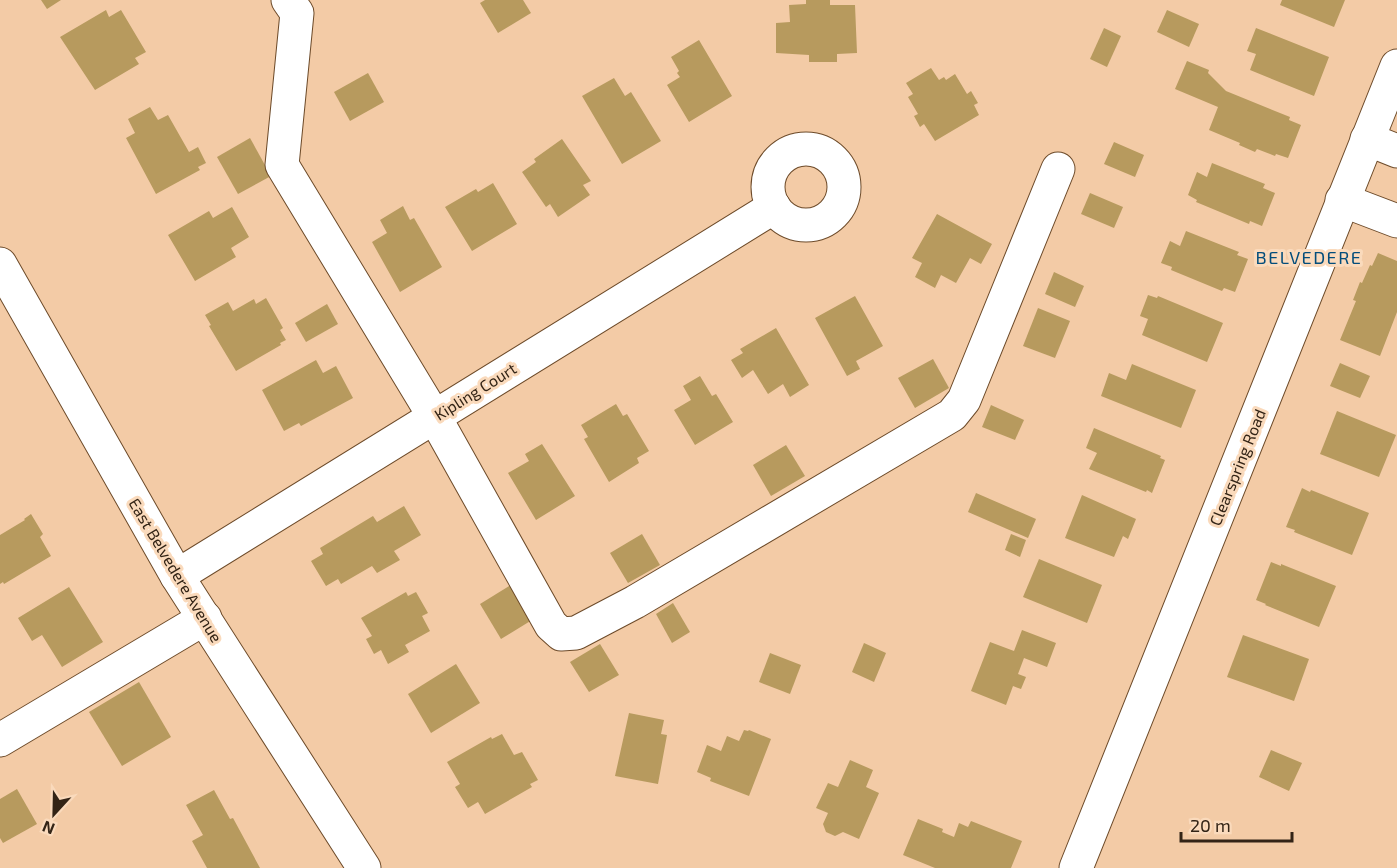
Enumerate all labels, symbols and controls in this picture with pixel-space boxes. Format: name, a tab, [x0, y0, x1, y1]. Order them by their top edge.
district label: BELVEDERE	[1256, 246, 1362, 268]
street label: Kipling Court	[431, 358, 519, 424]
street label: Clearspring Road	[1205, 406, 1269, 528]
street label: East Belvedere Avenue	[125, 494, 227, 646]
north arrow	[24, 784, 84, 844]
scale bar	[1181, 805, 1292, 843]
text: 20 m	[1190, 814, 1231, 836]
text: N	[39, 817, 57, 839]

